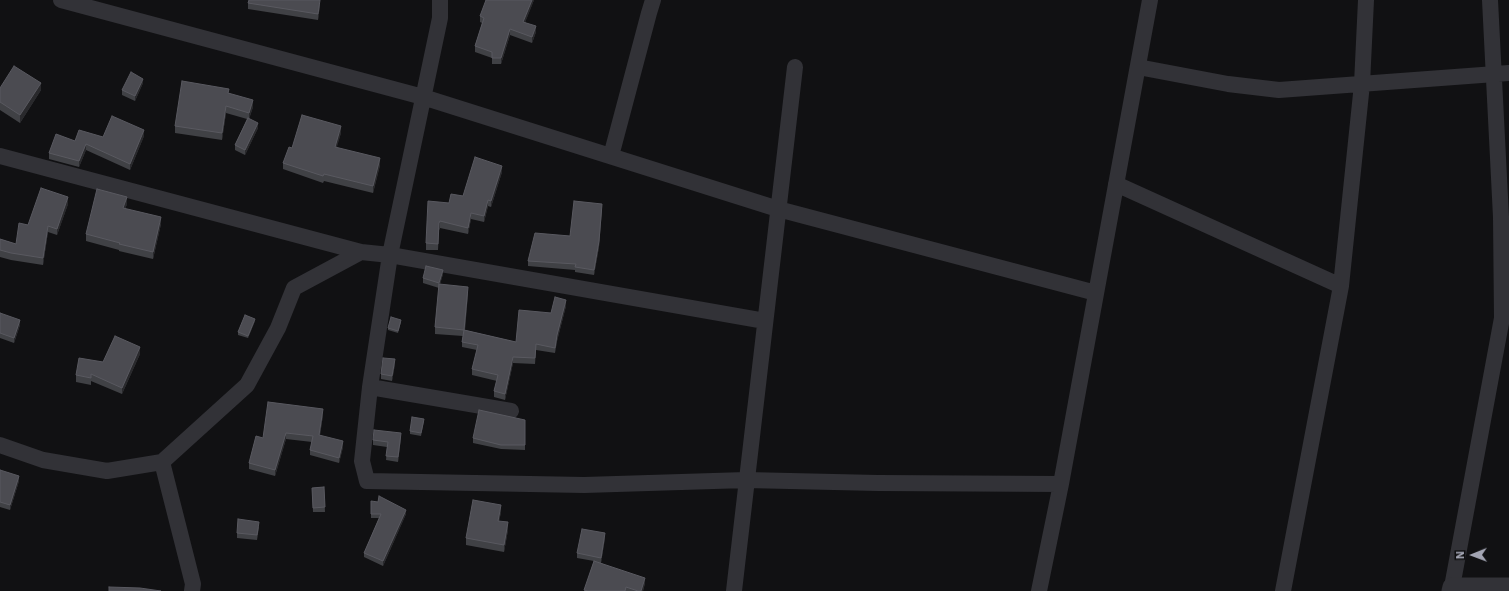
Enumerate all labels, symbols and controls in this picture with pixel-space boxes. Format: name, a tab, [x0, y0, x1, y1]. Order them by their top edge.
north arrow	[1453, 535, 1493, 575]
text: N	[1454, 551, 1467, 559]

